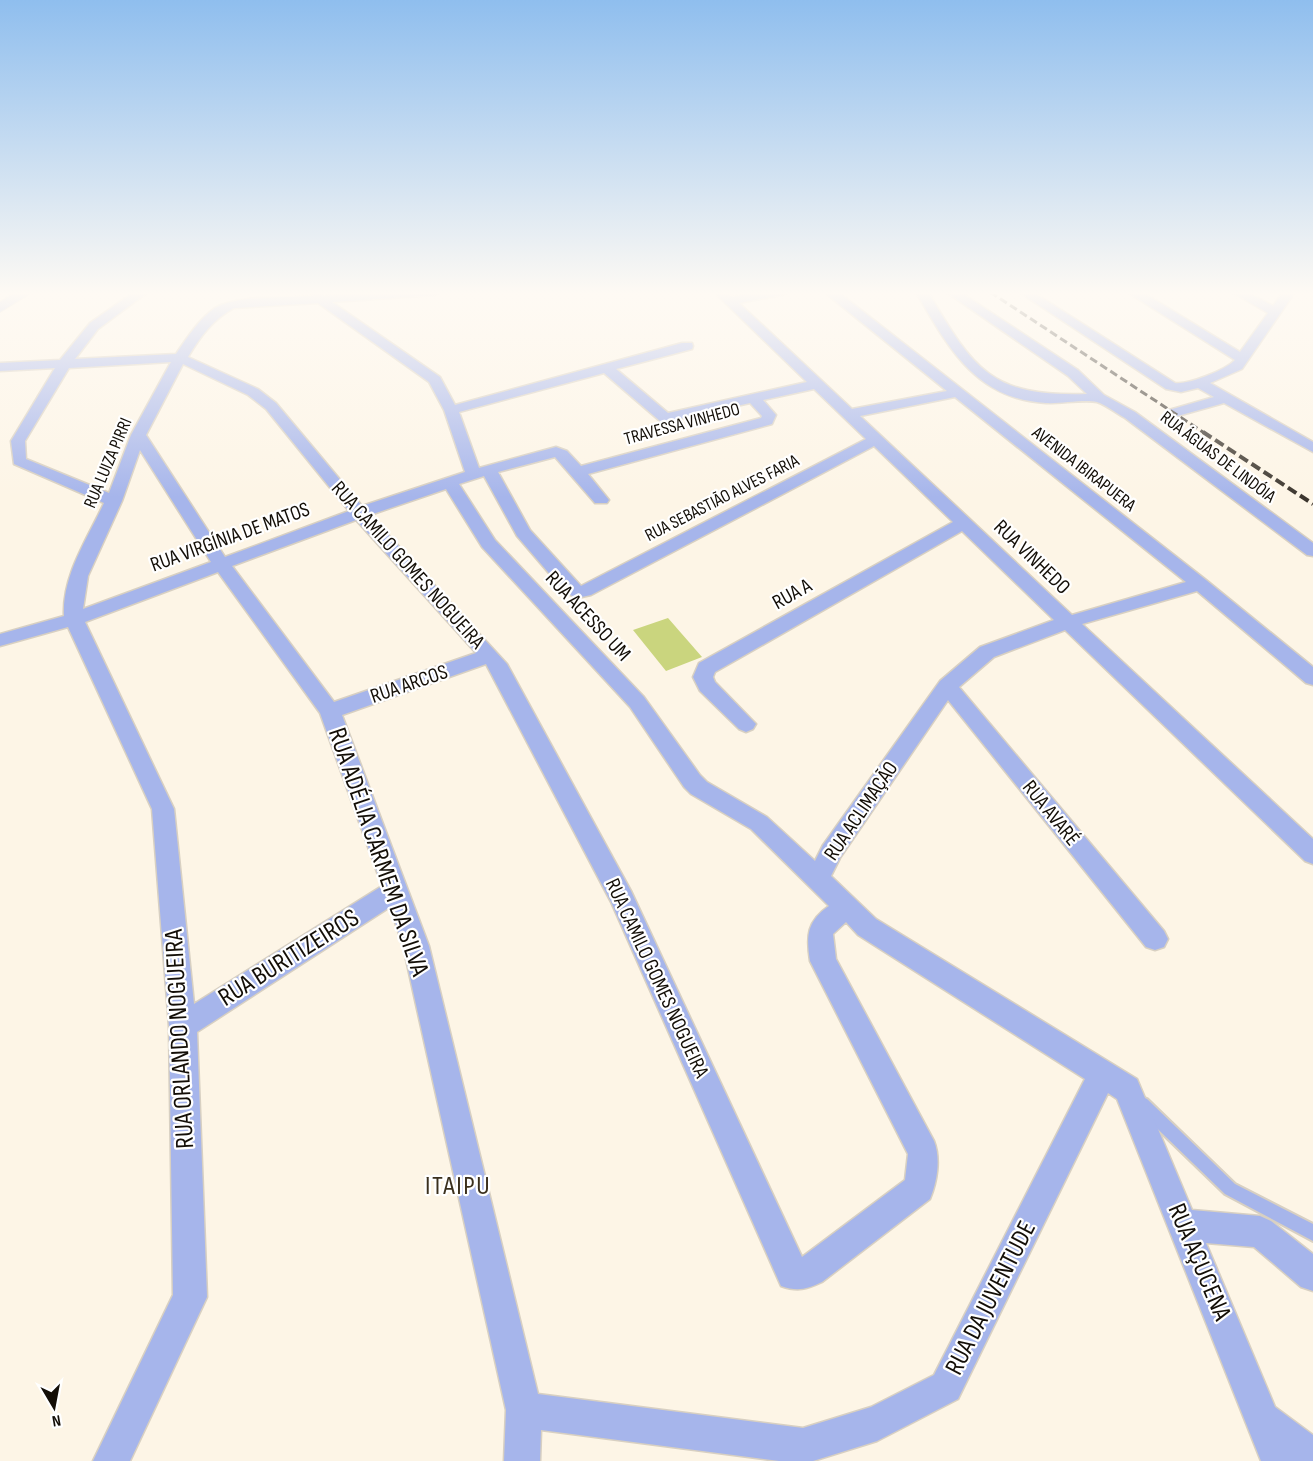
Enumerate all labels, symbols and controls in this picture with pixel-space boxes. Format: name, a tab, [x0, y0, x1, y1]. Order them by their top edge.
street label: TRAVESSA VINHEDO	[622, 398, 742, 450]
street label: RUA ÁGUAS DE LINDÓIA	[1156, 407, 1280, 507]
street label: RUA LUIZA PIRRI	[80, 415, 136, 511]
street label: AVENIDA IBIRAPUERA	[1027, 421, 1140, 516]
street label: RUA SEBASTIÃO ALVES FARIA	[642, 450, 803, 546]
street label: RUA CAMILO GOMES NOGUEIRA	[326, 476, 491, 655]
street label: RUA VIRGÍNIA DE MATOS	[147, 497, 313, 577]
street label: RUA VINHEDO	[989, 514, 1075, 600]
street label: RUA ACESSO UM	[540, 566, 636, 666]
street label: RUA A	[768, 573, 817, 615]
street label: RUA ARCOS	[367, 659, 451, 709]
street label: RUA ADÉLIA CARMEM DA SILVA	[321, 724, 435, 981]
street label: RUA ACLIMAÇÃO	[819, 757, 903, 865]
street label: RUA AVARÉ	[1017, 775, 1085, 851]
street label: RUA CAMILO GOMES NOGUEIRA	[600, 874, 715, 1082]
street label: RUA BURITIZEIROS	[213, 903, 365, 1013]
street label: RUA ORLANDO NOGUEIRA	[159, 928, 201, 1149]
district label: ITAIPU	[425, 1170, 491, 1202]
street label: RUA AÇUCENA	[1161, 1199, 1238, 1326]
street label: RUA DA JUVENTUDE	[939, 1216, 1043, 1380]
north arrow	[24, 1377, 84, 1437]
text: N	[50, 1410, 62, 1430]

